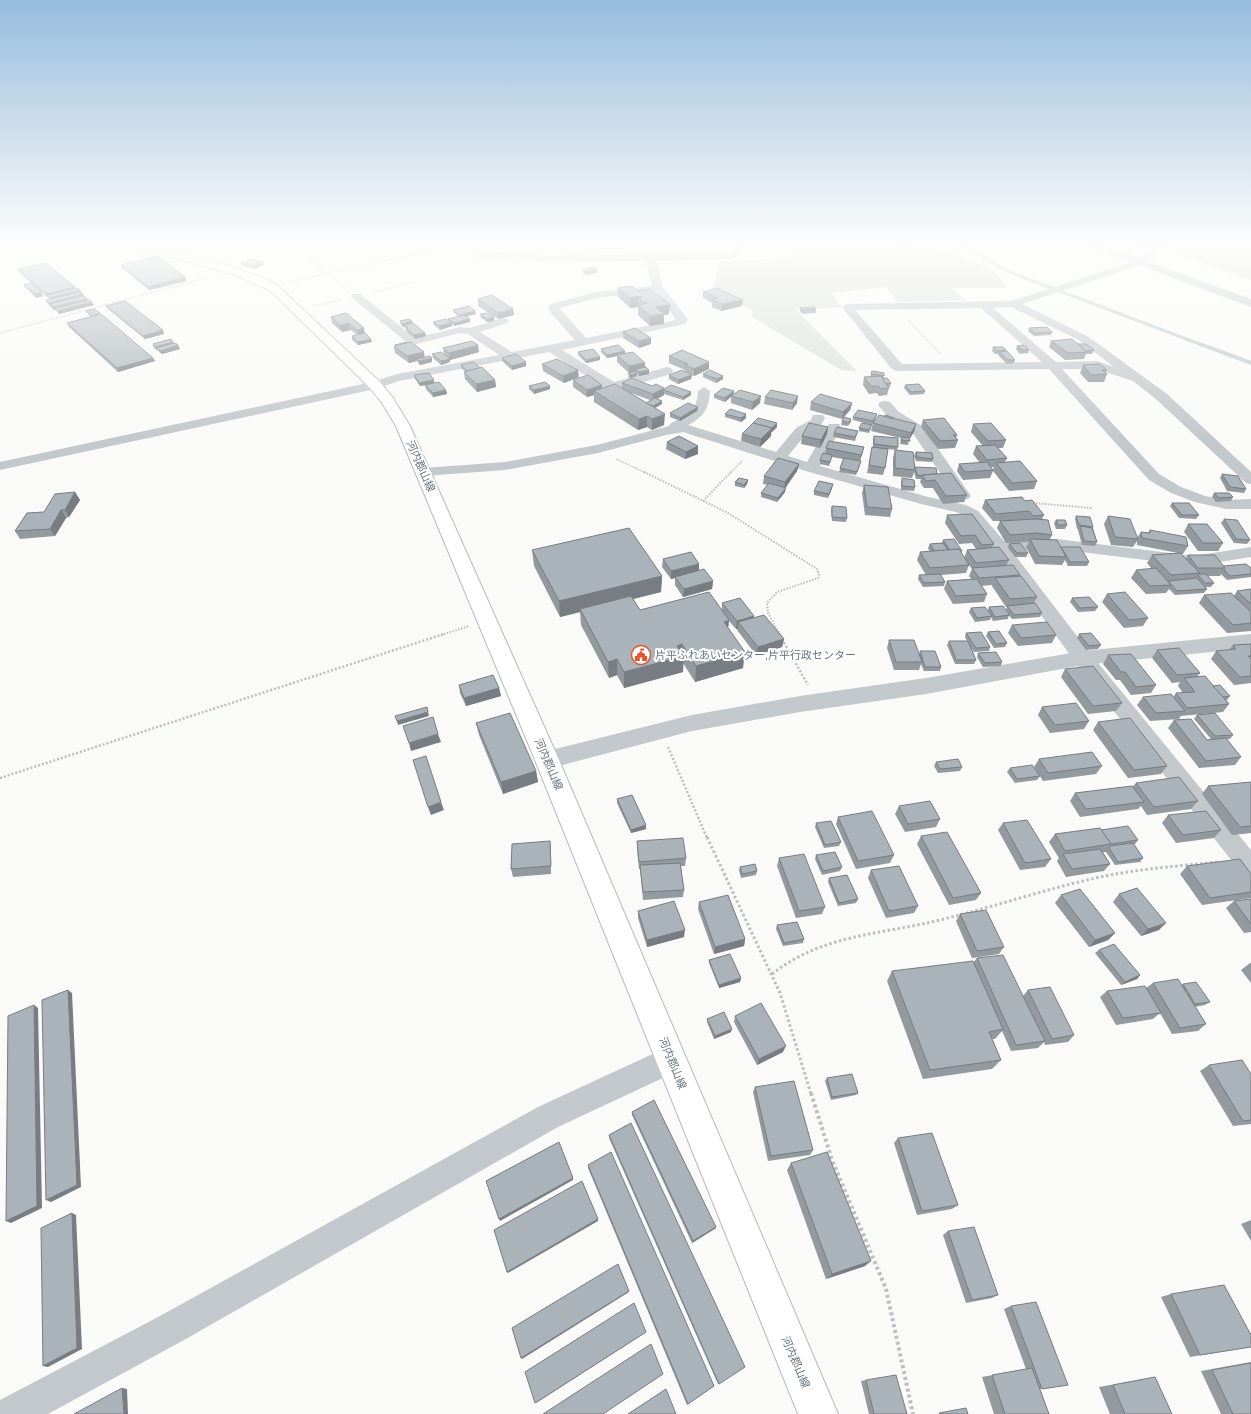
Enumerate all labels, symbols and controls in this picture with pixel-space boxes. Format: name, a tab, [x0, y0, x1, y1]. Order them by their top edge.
street label: 河内郡山線	[404, 438, 438, 494]
public building icon: 片平ふれあいセンター,片平行政センター	[630, 644, 652, 666]
place label: 片平ふれあいセンター,片平行政センター	[655, 649, 856, 661]
street label: 河内郡山線	[533, 736, 565, 792]
street label: 河内郡山線	[657, 1035, 689, 1091]
street label: 河内郡山線	[780, 1334, 812, 1390]

